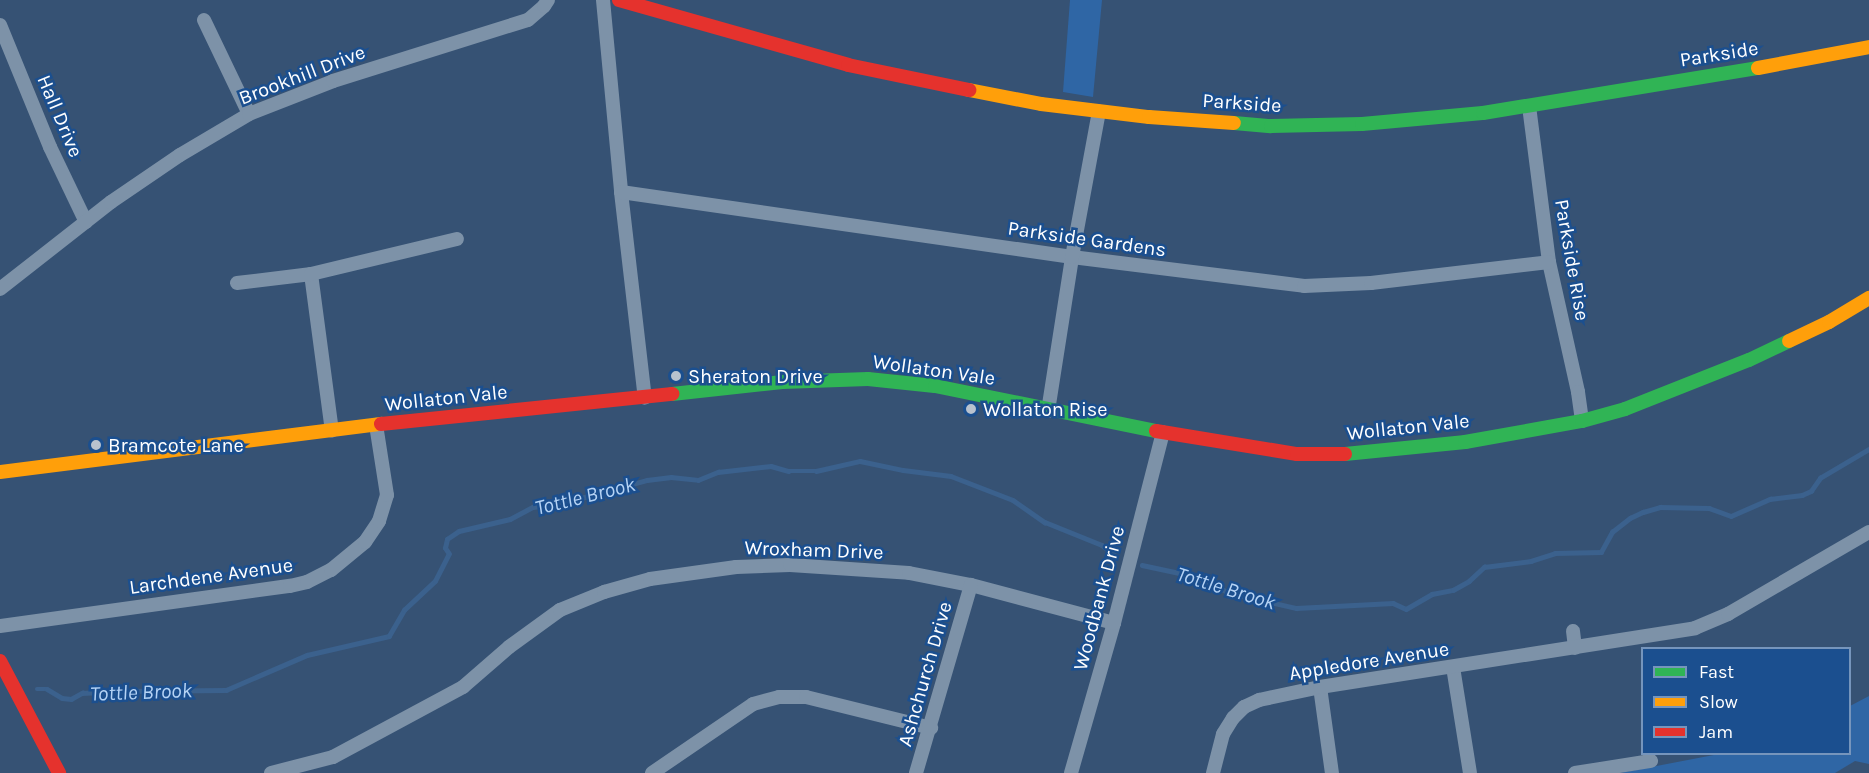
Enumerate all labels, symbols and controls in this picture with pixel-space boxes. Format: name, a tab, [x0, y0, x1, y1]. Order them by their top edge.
street label: Parkside	[1678, 36, 1760, 72]
street label: Brookhill Drive	[235, 40, 369, 110]
street label: Hall Drive	[32, 71, 88, 161]
street label: Parkside	[1202, 88, 1282, 118]
street label: Parkside Rise	[1550, 197, 1594, 323]
street label: Parkside Gardens	[1006, 216, 1168, 262]
street label: Wollaton Vale	[871, 350, 997, 390]
place label: Sheraton Drive	[688, 364, 823, 388]
marker: Sheraton Drive	[669, 369, 683, 383]
street label: Wollaton Vale	[384, 380, 508, 416]
place label: Wollaton Rise	[983, 397, 1108, 421]
marker: Wollaton Rise	[964, 402, 978, 416]
street label: Wollaton Vale	[1346, 409, 1470, 445]
place label: Bramcote Lane	[108, 433, 244, 457]
marker: Bramcote Lane	[89, 438, 103, 452]
water label: Tottle Brook	[532, 471, 638, 521]
street label: Woodbank Drive	[1068, 523, 1130, 673]
street label: Wroxham Drive	[744, 536, 884, 564]
street label: Larchdene Avenue	[128, 553, 294, 599]
water label: Tottle Brook	[1173, 561, 1279, 615]
street label: Ashchurch Drive	[893, 599, 957, 749]
street label: Appledore Avenue	[1287, 637, 1451, 685]
legend	[1641, 647, 1851, 755]
text: Fast	[1699, 661, 1734, 683]
water label: Tottle Brook	[89, 678, 193, 706]
text: Slow	[1699, 691, 1738, 713]
text: Jam	[1699, 721, 1733, 743]

